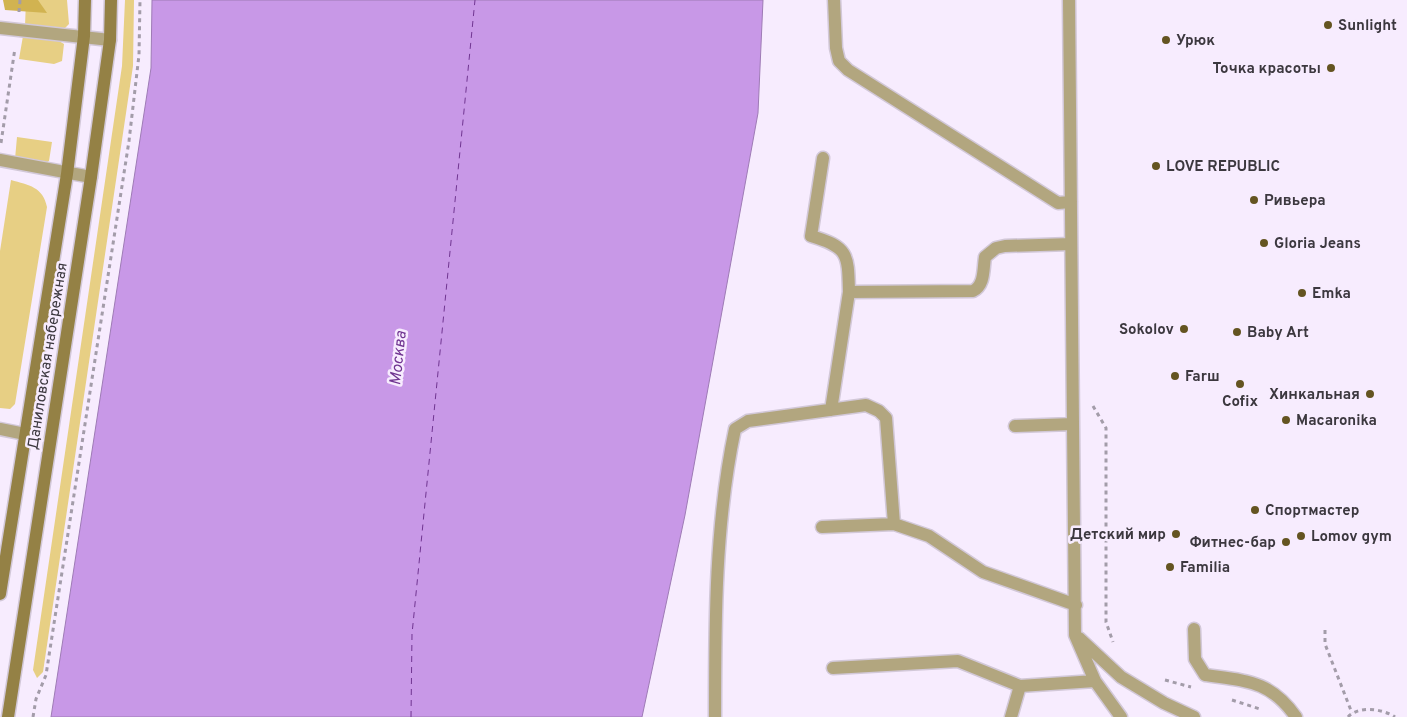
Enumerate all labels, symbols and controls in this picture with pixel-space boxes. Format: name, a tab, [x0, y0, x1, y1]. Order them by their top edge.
place label: Sunlight	[1338, 17, 1397, 36]
marker: Sunlight	[1322, 19, 1334, 31]
place label: Урюк	[1176, 32, 1215, 51]
marker: Урюк	[1160, 34, 1172, 46]
place label: Точка красоты	[1212, 60, 1321, 79]
marker: Точка красоты	[1325, 62, 1337, 74]
place label: LOVE REPUBLIC	[1166, 158, 1280, 177]
marker: LOVE REPUBLIC	[1150, 160, 1162, 172]
place label: Ривьера	[1264, 192, 1326, 211]
marker: Ривьера	[1248, 194, 1260, 206]
place label: Gloria Jeans	[1274, 235, 1361, 254]
marker: Gloria Jeans	[1258, 237, 1270, 249]
street label: Даниловская набережная	[24, 261, 73, 451]
place label: Emka	[1312, 285, 1351, 304]
marker: Emka	[1296, 287, 1308, 299]
place label: Sokolov	[1119, 321, 1174, 340]
marker: Sokolov	[1178, 323, 1190, 335]
place label: Baby Art	[1247, 324, 1309, 343]
marker: Baby Art	[1231, 326, 1243, 338]
water label: Москва	[386, 329, 412, 386]
place label: Farш	[1185, 368, 1220, 387]
marker: Farш	[1169, 370, 1181, 382]
marker: Cofix	[1234, 378, 1246, 390]
place label: Хинкальная	[1269, 386, 1360, 405]
marker: Хинкальная	[1364, 388, 1376, 400]
place label: Cofix	[1222, 393, 1258, 412]
place label: Macaronika	[1296, 412, 1377, 431]
marker: Macaronika	[1280, 414, 1292, 426]
place label: Спортмастер	[1265, 502, 1359, 521]
marker: Спортмастер	[1249, 504, 1261, 516]
place label: Детский мир	[1070, 526, 1166, 545]
marker: Детский мир	[1170, 528, 1182, 540]
place label: Lomov gym	[1311, 528, 1392, 547]
marker: Lomov gym	[1295, 530, 1307, 542]
place label: Фитнес-бар	[1190, 534, 1276, 553]
marker: Фитнес-бар	[1280, 536, 1292, 548]
place label: Familia	[1180, 559, 1230, 578]
marker: Familia	[1164, 561, 1176, 573]

